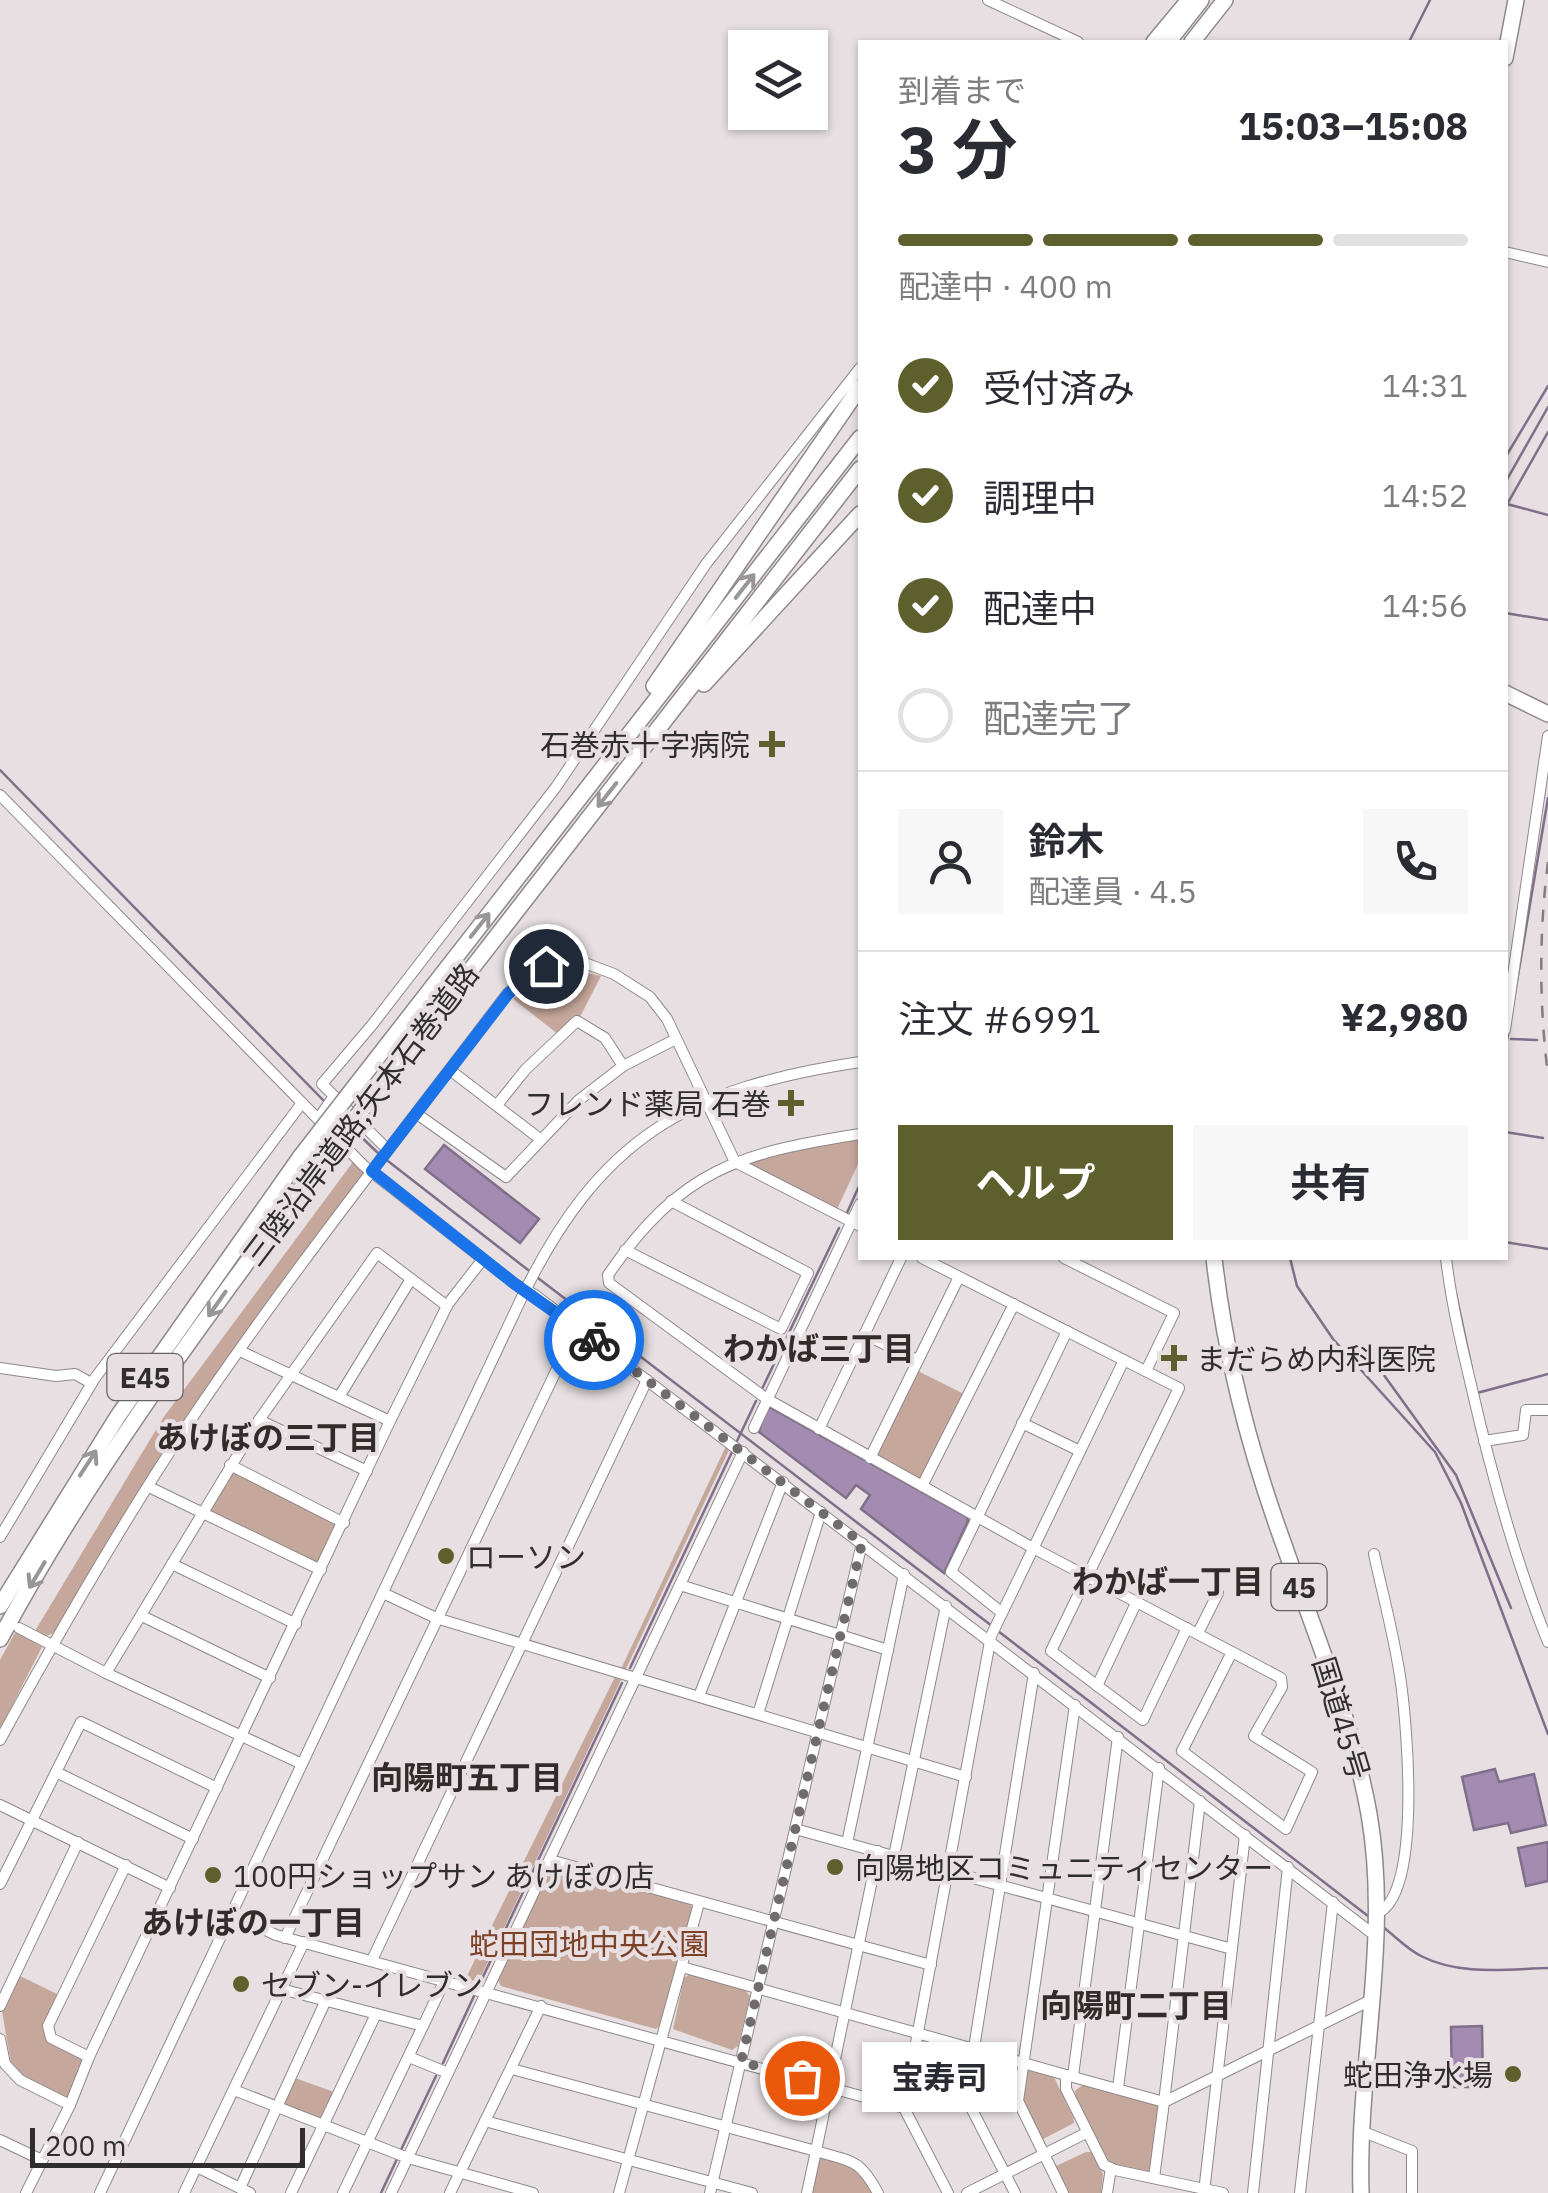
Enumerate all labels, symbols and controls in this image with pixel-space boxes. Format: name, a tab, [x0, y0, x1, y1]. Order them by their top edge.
map controls	[728, 30, 828, 130]
button: layers	[728, 30, 828, 130]
text: 到着まで	[898, 69, 1026, 111]
text: 15:03–15:08	[1238, 101, 1468, 150]
text: 3 分	[898, 106, 1017, 191]
text: 配達中 · 400 m	[898, 265, 1113, 307]
icon: check	[898, 358, 953, 413]
text: 受付済み	[983, 363, 1135, 412]
text: 14:31	[1382, 364, 1468, 406]
icon: check	[898, 468, 953, 523]
text: 調理中	[983, 473, 1097, 522]
text: 14:52	[1382, 474, 1468, 516]
one-way arrow	[733, 573, 755, 599]
icon: check	[898, 578, 953, 633]
text: 配達中	[983, 583, 1097, 632]
text: 14:56	[1382, 584, 1468, 626]
text: 配達完了	[983, 693, 1135, 742]
place label: 石巻赤十字病院	[540, 725, 750, 764]
marker: 石巻赤十字病院	[759, 731, 785, 757]
one-way arrow	[596, 781, 618, 807]
button: person	[898, 809, 1003, 914]
button: phone	[1363, 809, 1468, 914]
text: 鈴木	[1028, 816, 1104, 865]
text: 配達員 · 4.5	[1028, 870, 1197, 912]
one-way arrow	[470, 912, 491, 939]
pin	[504, 924, 589, 1009]
icon: home	[519, 939, 574, 994]
street label: 三陸沿岸道路;矢本石巻道路	[233, 955, 487, 1273]
text: ¥2,980	[1340, 992, 1468, 1041]
text: 注文 #6991	[898, 994, 1101, 1043]
place label: フレンド薬局 石巻	[524, 1084, 771, 1123]
marker: フレンド薬局 石巻	[780, 1092, 802, 1114]
button: ヘルプ	[898, 1125, 1173, 1240]
button: 共有	[1193, 1125, 1468, 1240]
one-way arrow	[207, 1290, 228, 1318]
courier	[544, 1290, 644, 1390]
icon: bike	[567, 1313, 622, 1368]
district label: わかば三丁目	[723, 1327, 915, 1369]
place label: まだらめ内科医院	[1196, 1339, 1436, 1378]
marker: まだらめ内科医院	[1161, 1345, 1187, 1371]
road number: E45	[108, 1354, 182, 1400]
district label: あけぼの三丁目	[156, 1416, 380, 1458]
one-way arrow	[77, 1449, 98, 1478]
place label: ローソン	[466, 1537, 586, 1576]
marker: ローソン	[435, 1545, 457, 1567]
one-way arrow	[27, 1560, 47, 1589]
district label: わかば一丁目	[1072, 1560, 1264, 1602]
road number: 45	[1272, 1564, 1326, 1610]
street label: 国道45号	[1305, 1652, 1379, 1784]
district label: 向陽町五丁目	[371, 1756, 563, 1798]
place label: 向陽地区コミュニティセンター	[855, 1848, 1273, 1887]
place label: 100円ショップサン あけぼの店	[233, 1856, 654, 1895]
marker: 向陽地区コミュニティセンター	[824, 1856, 846, 1878]
marker: 100円ショップサン あけぼの店	[202, 1864, 224, 1886]
district label: あけぼの一丁目	[141, 1901, 365, 1943]
park label: 蛇田団地中央公園	[469, 1924, 709, 1963]
place label: セブン-イレブン	[261, 1965, 483, 2004]
marker: セブン-イレブン	[230, 1973, 252, 1995]
district label: 向陽町二丁目	[1040, 1984, 1232, 2026]
pin	[760, 2036, 845, 2121]
callout: 宝寿司	[862, 2043, 1017, 2113]
icon: bag	[775, 2051, 830, 2106]
place label: 蛇田浄水場	[1343, 2055, 1493, 2094]
text: 宝寿司	[891, 2056, 988, 2098]
marker: 蛇田浄水場	[1502, 2063, 1524, 2085]
scale bar	[30, 2123, 305, 2168]
text: 200 m	[45, 2127, 126, 2164]

